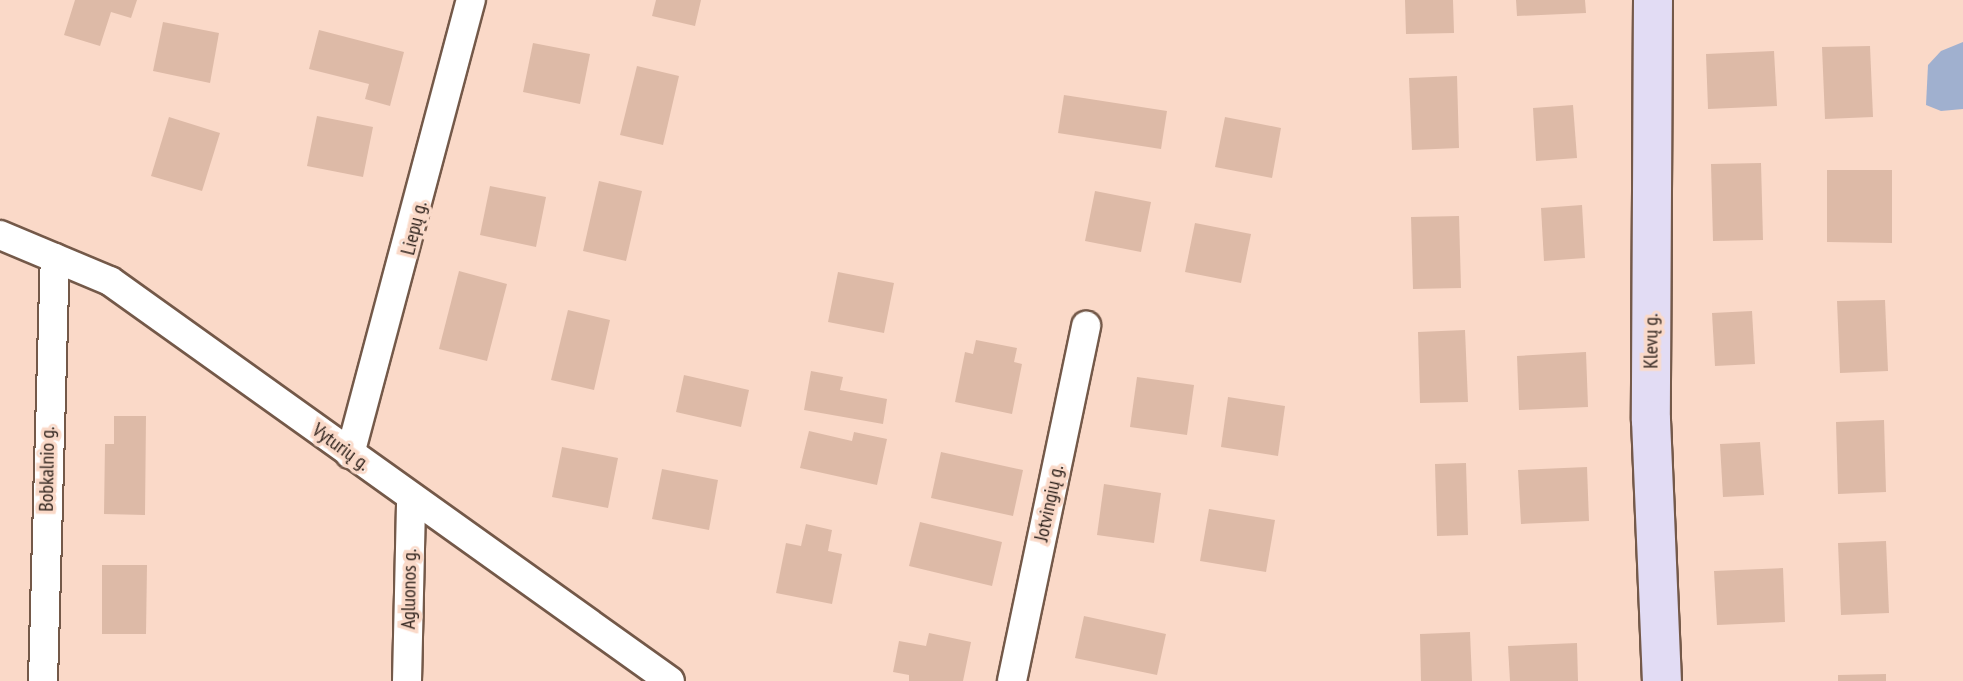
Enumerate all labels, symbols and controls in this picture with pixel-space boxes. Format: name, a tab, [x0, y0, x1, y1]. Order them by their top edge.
street label: Liepų g.	[396, 199, 432, 257]
street label: Klevų g.	[1639, 313, 1663, 369]
street label: Vyturių g.	[307, 418, 375, 476]
street label: Bobkalnio g.	[34, 426, 60, 512]
street label: Jotvingių g.	[1029, 462, 1069, 544]
street label: Agluonos g.	[396, 549, 422, 629]

